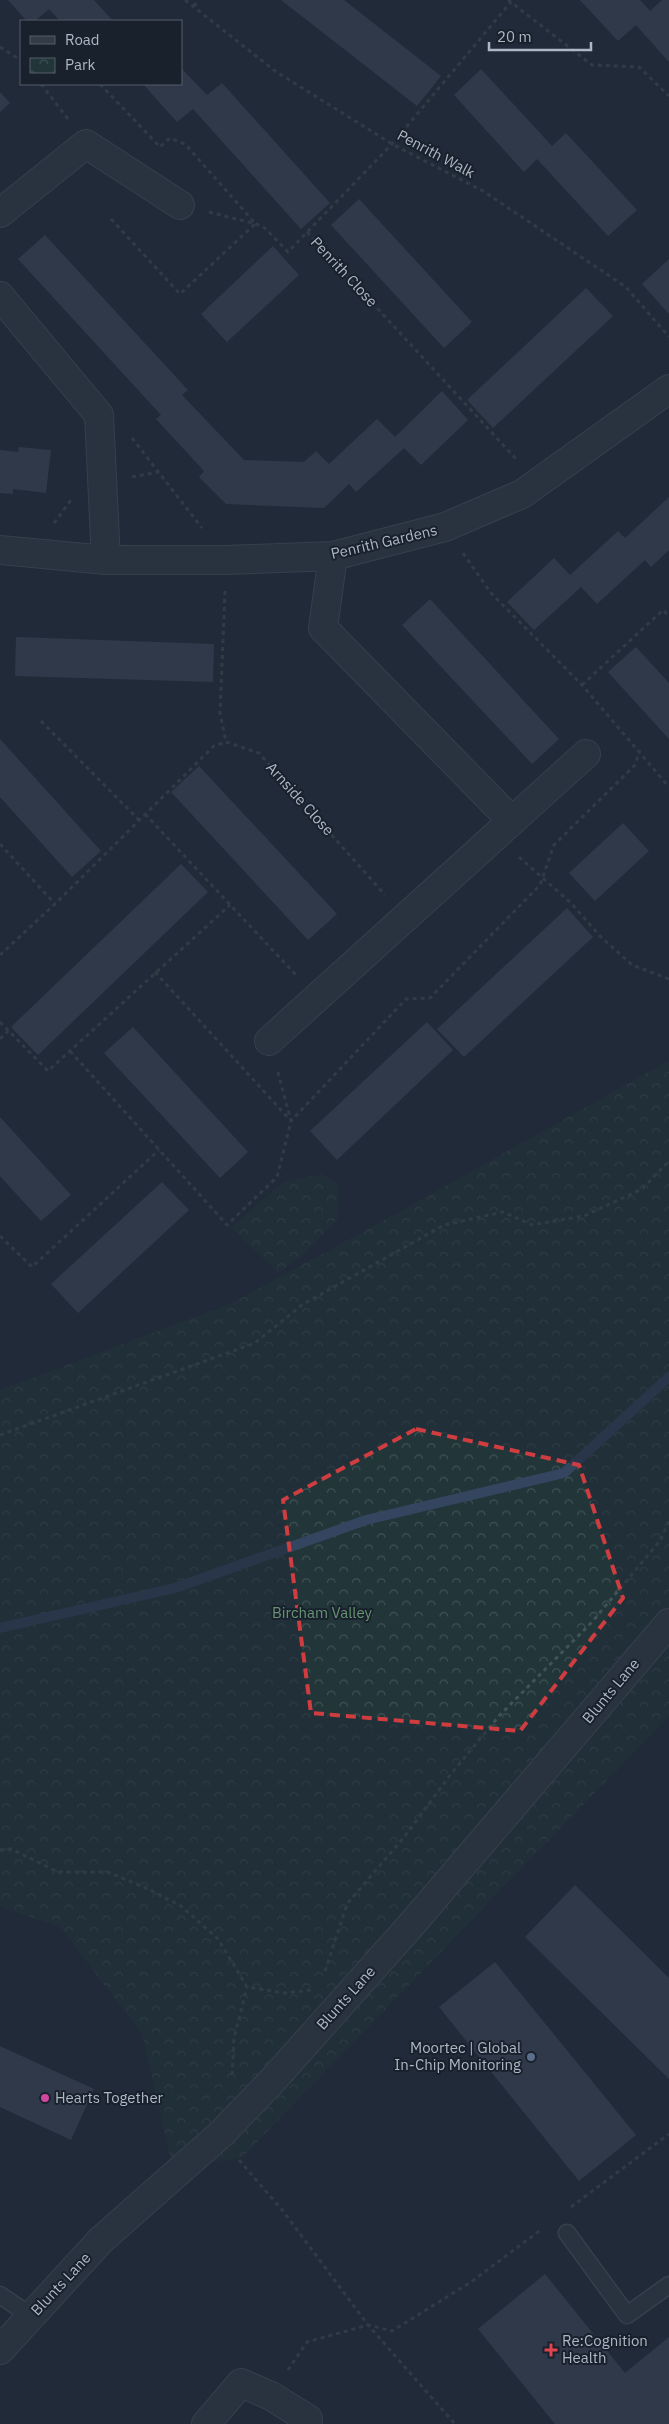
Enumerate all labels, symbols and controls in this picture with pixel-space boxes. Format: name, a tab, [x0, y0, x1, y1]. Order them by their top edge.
legend	[20, 20, 182, 85]
scale bar	[489, 20, 592, 52]
text: 20 m	[497, 27, 532, 46]
text: Road	[65, 30, 100, 49]
text: Park	[65, 55, 95, 74]
street label: Penrith Walk	[394, 125, 478, 182]
street label: Penrith Close	[307, 232, 382, 311]
street label: Penrith Gardens	[329, 520, 439, 563]
street label: Arnside Close	[262, 758, 338, 839]
park label: Bircham Valley	[272, 1603, 373, 1622]
street label: Blunts Lane	[578, 1654, 643, 1727]
street label: Blunts Lane	[312, 1962, 379, 2033]
place label: Moortec | Global In-Chip Monitoring	[394, 2038, 521, 2074]
marker: Moortec | Global In-Chip Monitoring	[525, 2051, 537, 2063]
place label: Hearts Together	[55, 2088, 164, 2107]
marker: Hearts Together	[39, 2092, 51, 2104]
street label: Blunts Lane	[27, 2248, 95, 2319]
place label: Re:Cognition Health	[562, 2331, 648, 2367]
marker: Re:Cognition Health	[544, 2343, 558, 2357]

